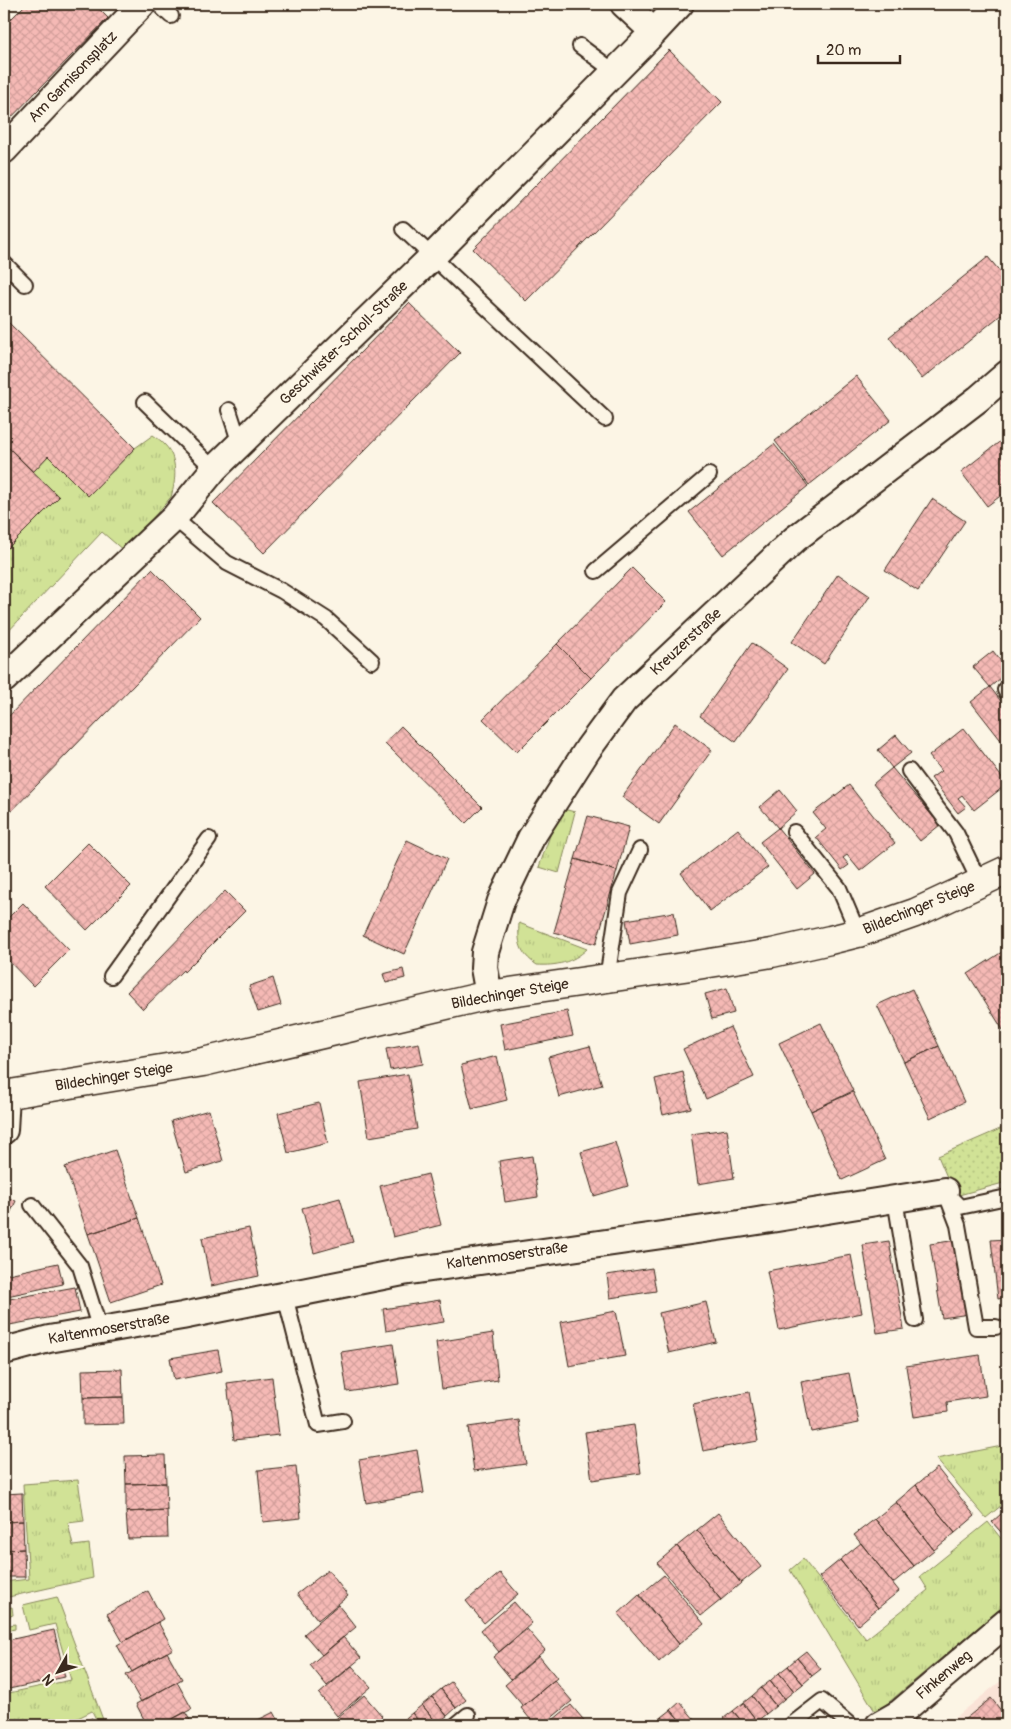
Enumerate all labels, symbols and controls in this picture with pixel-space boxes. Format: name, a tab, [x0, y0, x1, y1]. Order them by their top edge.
street label: Am Garnisonsplatz	[24, 27, 122, 127]
scale bar	[818, 32, 901, 64]
text: 20 m	[826, 41, 861, 60]
street label: Geschwister-Scholl-Straße	[276, 276, 413, 409]
street label: Kreuzerstraße	[647, 604, 726, 680]
street label: Bildechinger Steige	[860, 877, 978, 939]
street label: Bildechinger Steige	[450, 974, 571, 1014]
street label: Bildechinger Steige	[54, 1058, 175, 1096]
street label: Kaltenmoserstraße	[445, 1238, 570, 1274]
street label: Kaltenmoserstraße	[47, 1309, 172, 1349]
north arrow	[32, 1646, 82, 1696]
street label: Finkenweg	[912, 1646, 976, 1704]
text: N	[39, 1671, 58, 1689]

